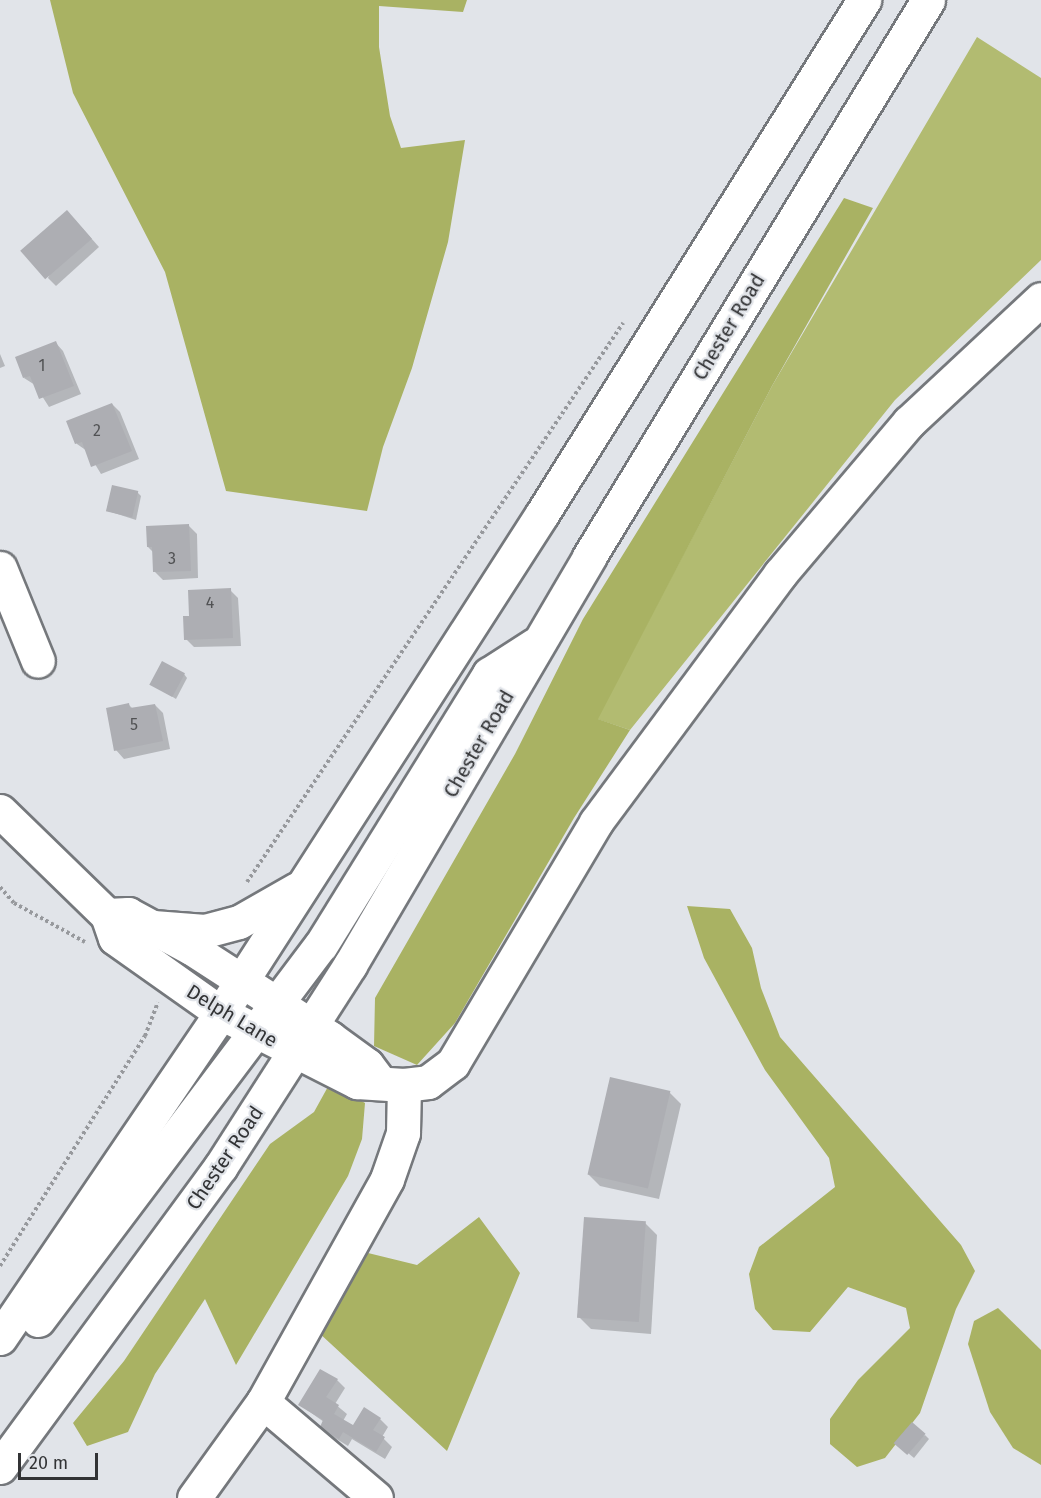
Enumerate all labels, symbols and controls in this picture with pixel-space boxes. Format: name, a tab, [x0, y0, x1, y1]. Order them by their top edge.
street label: Chester Road	[688, 269, 770, 385]
house number: 1	[39, 356, 45, 376]
house number: 2	[93, 421, 101, 441]
house number: 3	[168, 549, 176, 569]
house number: 4	[206, 593, 214, 613]
street label: Chester Road	[439, 686, 519, 802]
house number: 5	[130, 715, 138, 735]
street label: Delph Lane	[182, 979, 282, 1053]
street label: Chester Road	[182, 1102, 268, 1214]
scale bar	[21, 1441, 100, 1479]
text: 20 m	[29, 1452, 68, 1474]

